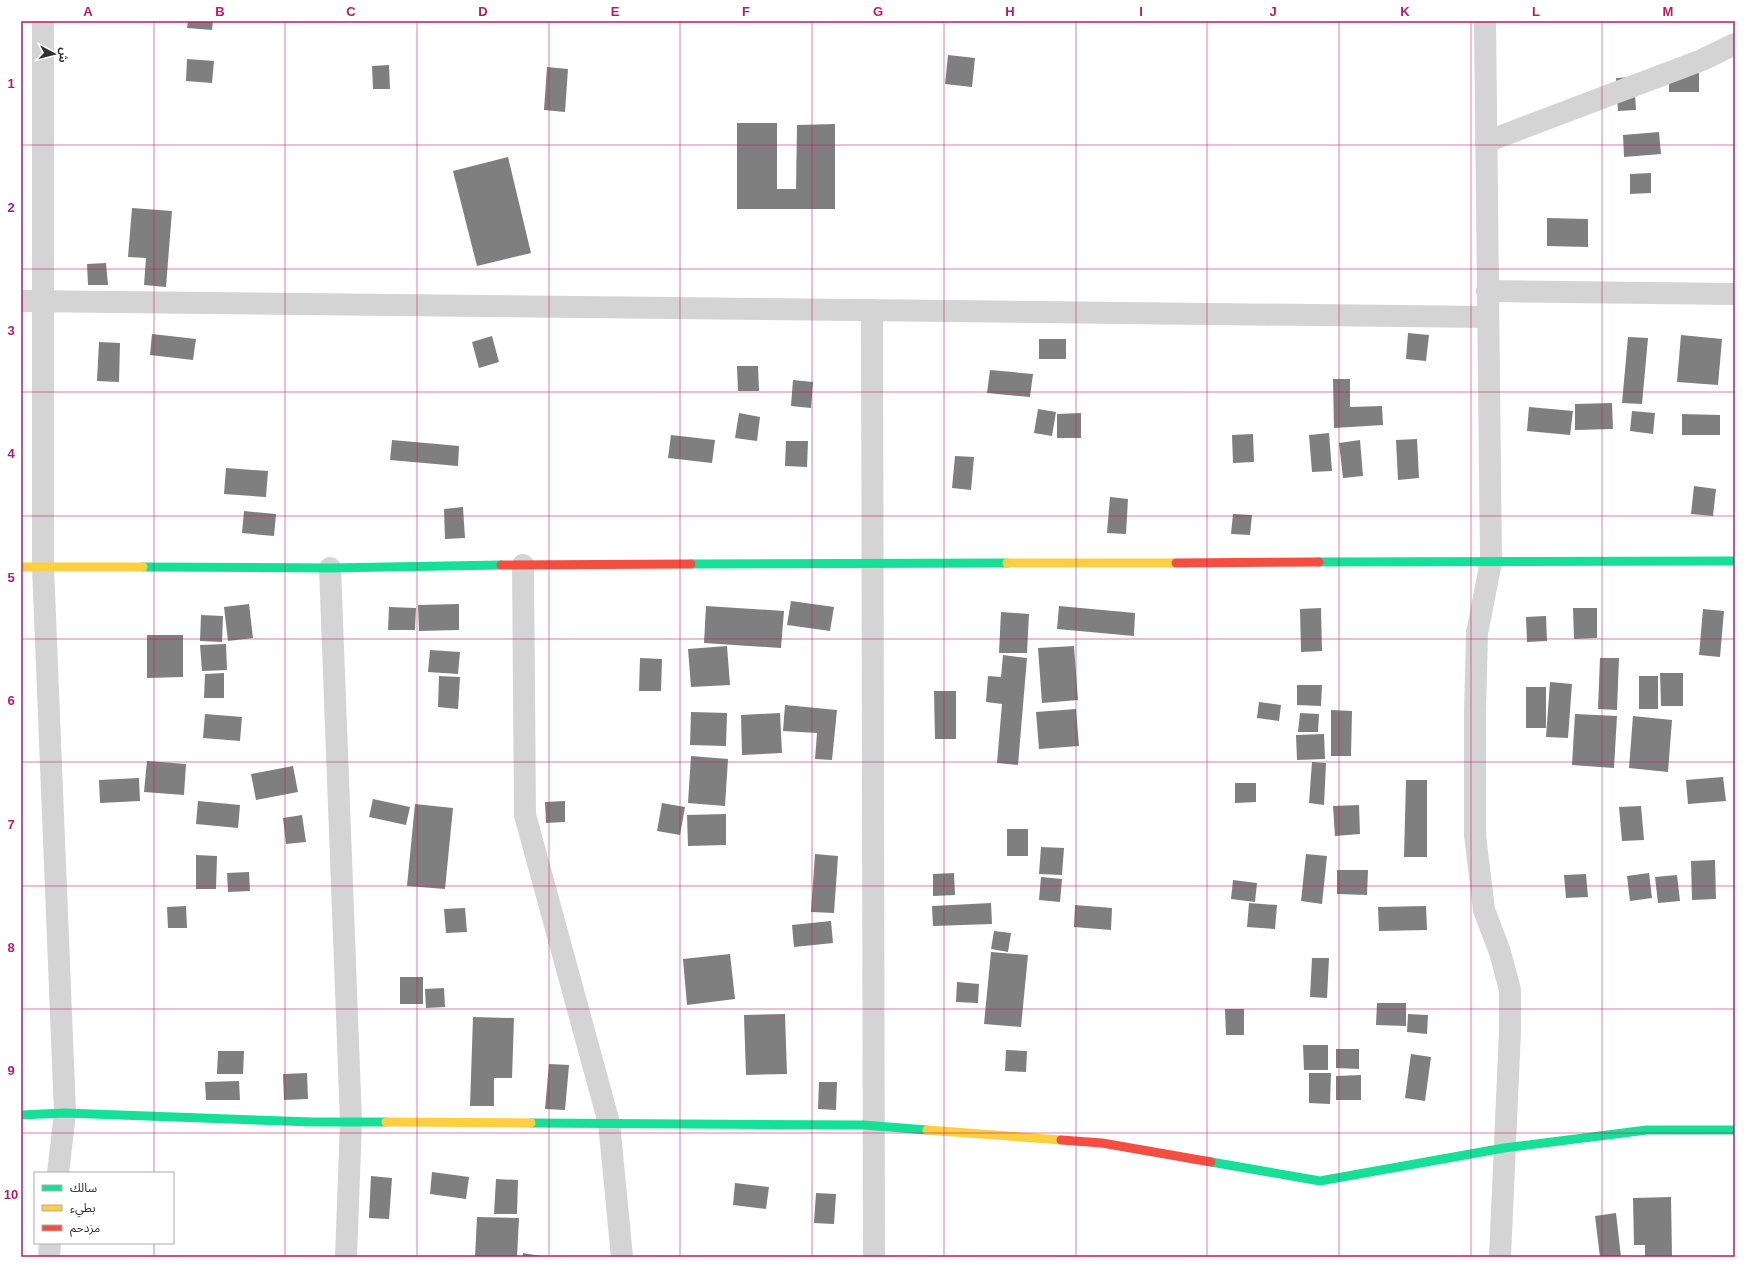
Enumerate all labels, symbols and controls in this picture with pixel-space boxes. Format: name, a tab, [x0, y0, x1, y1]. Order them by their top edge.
text: A	[83, 4, 93, 19]
text: B	[215, 4, 225, 19]
text: C	[346, 4, 356, 19]
text: D	[478, 4, 488, 19]
text: E	[611, 4, 620, 19]
text: F	[742, 4, 750, 19]
text: G	[873, 4, 883, 19]
text: H	[1005, 4, 1015, 19]
text: I	[1139, 4, 1143, 19]
text: J	[1269, 4, 1277, 19]
text: K	[1400, 4, 1410, 19]
text: L	[1532, 4, 1540, 19]
text: M	[1663, 4, 1673, 19]
north arrow	[34, 34, 74, 74]
text: ش	[56, 47, 71, 63]
text: 1	[7, 76, 15, 91]
text: 2	[7, 200, 15, 215]
text: 3	[7, 323, 15, 338]
text: 4	[7, 446, 15, 461]
text: 5	[7, 570, 15, 585]
text: 6	[7, 693, 15, 708]
text: 7	[7, 817, 15, 832]
text: 8	[7, 940, 15, 955]
text: 9	[7, 1063, 15, 1078]
legend	[34, 1172, 174, 1244]
text: سالك	[70, 1181, 97, 1195]
text: 10	[4, 1187, 18, 1202]
text: بطيء	[70, 1201, 96, 1218]
text: مزدحم	[70, 1221, 100, 1237]

